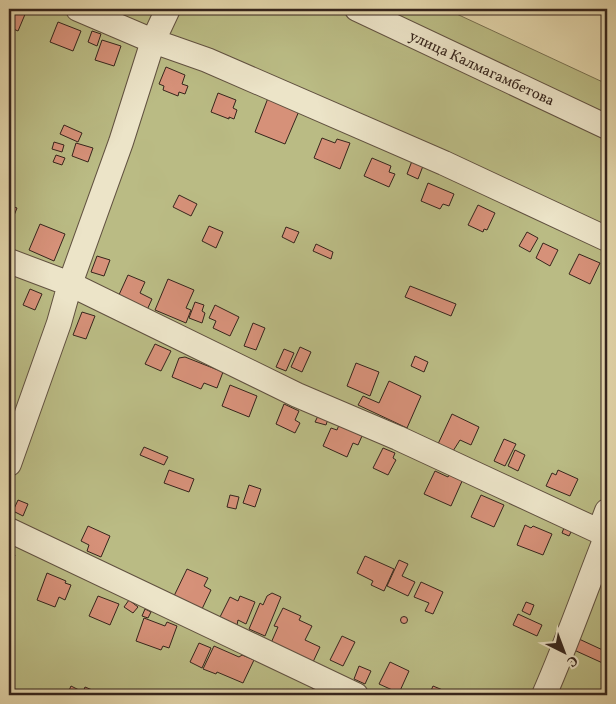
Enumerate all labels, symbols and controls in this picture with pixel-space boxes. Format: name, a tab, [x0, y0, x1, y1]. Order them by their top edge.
street label: улица Калмагамбетова	[405, 26, 557, 112]
north arrow	[538, 626, 588, 676]
text: С	[562, 650, 581, 671]

